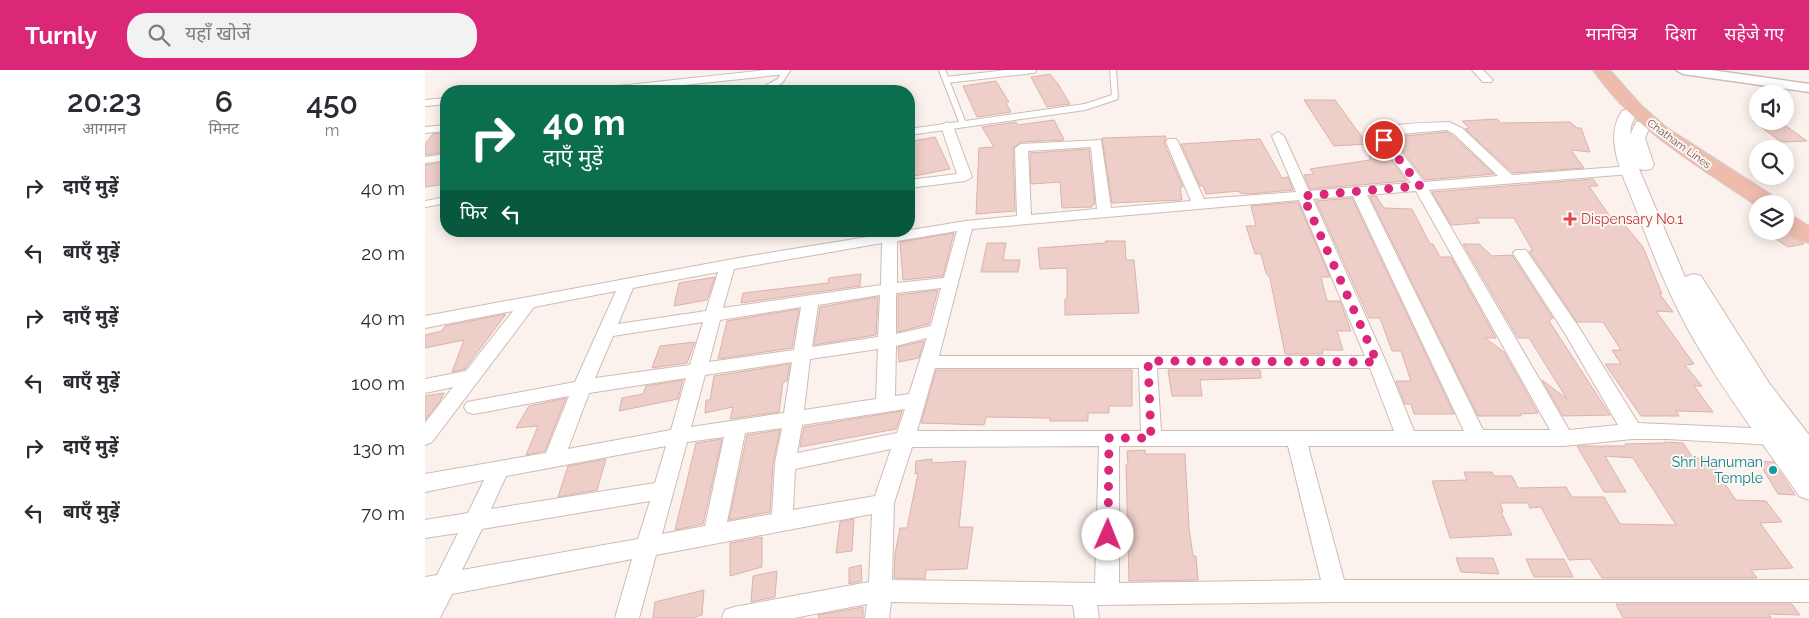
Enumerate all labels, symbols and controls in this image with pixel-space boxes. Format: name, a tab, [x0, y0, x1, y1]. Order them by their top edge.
search box	[127, 13, 477, 58]
text: Turnly	[25, 21, 97, 50]
icon: search	[145, 21, 173, 49]
text: यहाँ खोजें	[185, 22, 251, 44]
text: मानचित्र	[1586, 23, 1637, 44]
text: दिशा	[1665, 23, 1696, 44]
text: सहेजे गए	[1724, 23, 1784, 44]
text: 20:23	[67, 84, 142, 119]
text: 6	[215, 84, 233, 119]
map controls	[1749, 85, 1794, 240]
button: sound	[1749, 85, 1794, 130]
text: 450	[306, 86, 358, 121]
text: 40 m	[543, 102, 625, 143]
icon: right	[460, 105, 525, 170]
street label: Chatham Lines	[1644, 116, 1714, 172]
text: आगमन	[82, 119, 126, 138]
text: मिनट	[209, 119, 239, 138]
pin	[1363, 119, 1405, 161]
text: m	[325, 121, 339, 140]
icon: arrive	[1370, 126, 1398, 154]
button: search	[1749, 140, 1794, 185]
text: दाएँ मुड़ें	[543, 144, 603, 170]
icon: right	[20, 174, 48, 202]
text: दाएँ मुड़ें	[63, 175, 119, 197]
text: 40 m	[361, 177, 405, 199]
button: layers	[1749, 195, 1794, 240]
icon: left	[497, 200, 525, 228]
text: फिर	[460, 201, 487, 223]
place label: Dispensary No.1	[1581, 211, 1683, 227]
marker: Dispensary No.1	[1563, 212, 1577, 226]
icon: left	[20, 239, 48, 267]
text: बाएँ मुड़ें	[63, 240, 120, 262]
text: 20 m	[361, 242, 405, 264]
icon: right	[20, 304, 48, 332]
text: दाएँ मुड़ें	[63, 305, 119, 327]
text: 40 m	[361, 307, 405, 329]
icon: left	[20, 369, 48, 397]
text: बाएँ मुड़ें	[63, 370, 120, 392]
text: 100 m	[351, 372, 405, 394]
icon: right	[20, 434, 48, 462]
text: दाएँ मुड़ें	[63, 435, 119, 457]
text: 130 m	[353, 437, 405, 459]
place label: Shri Hanuman Temple	[1672, 454, 1763, 486]
marker: Shri Hanuman Temple	[1767, 464, 1779, 476]
icon: left	[20, 499, 48, 527]
text: बाएँ मुड़ें	[63, 500, 120, 522]
text: 70 m	[361, 502, 405, 524]
position arrow	[1081, 508, 1133, 560]

